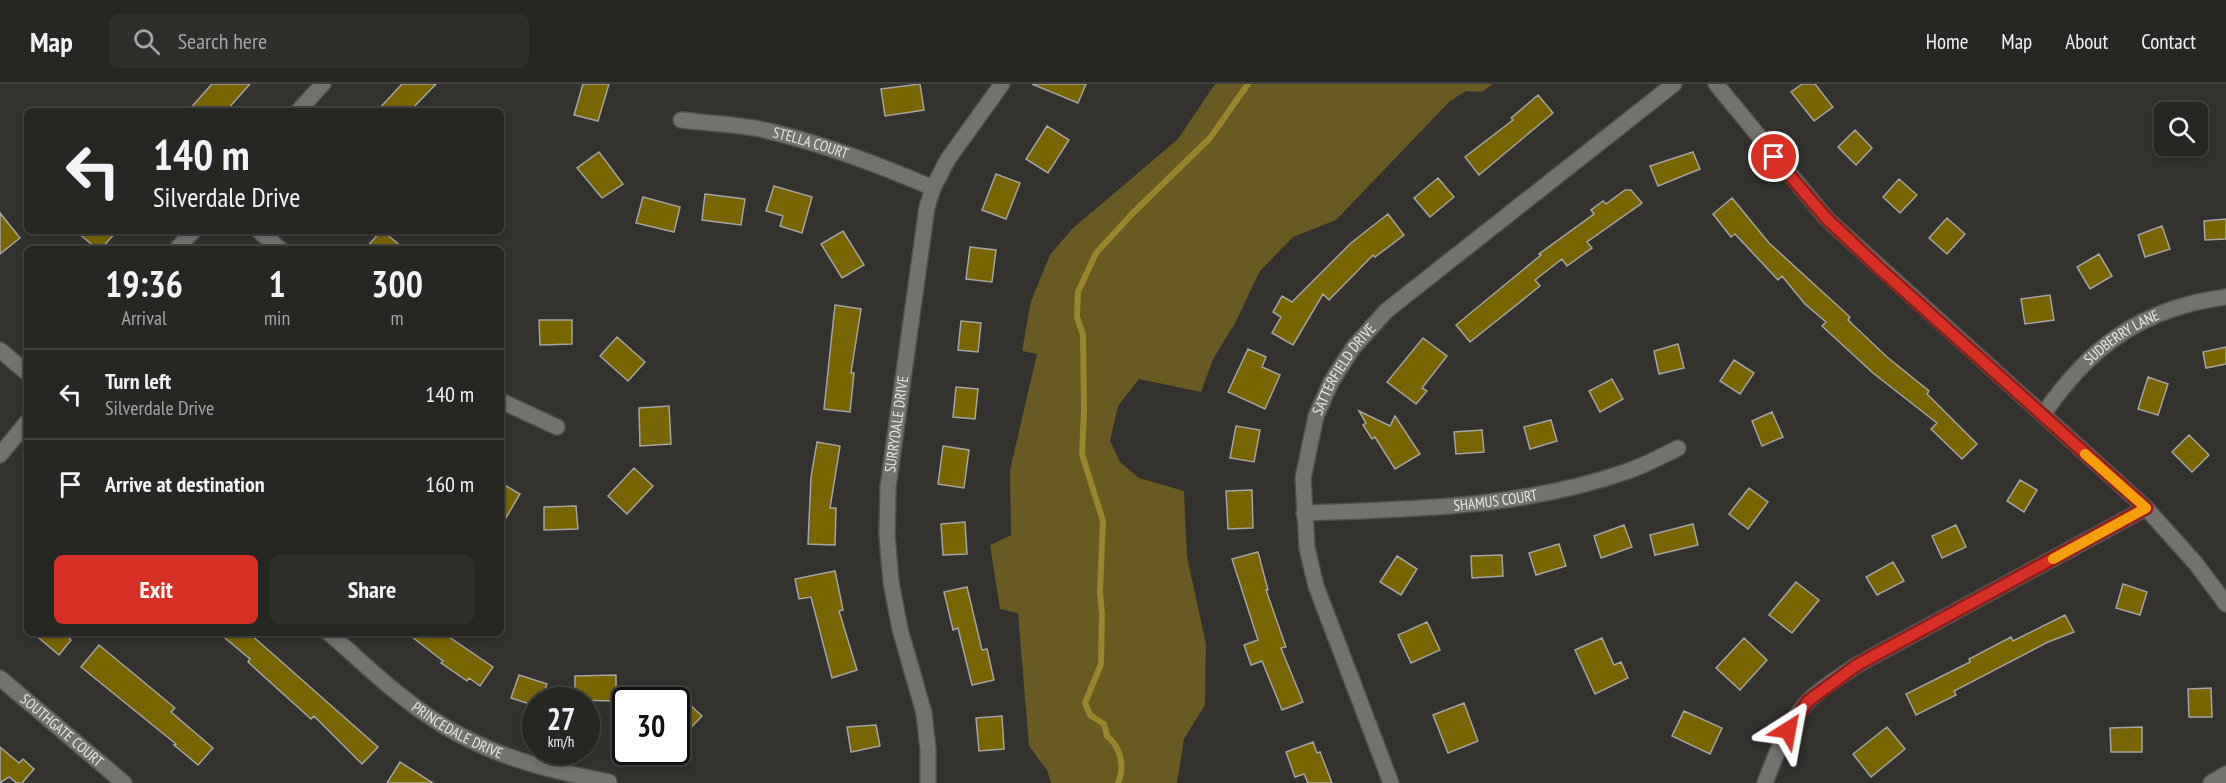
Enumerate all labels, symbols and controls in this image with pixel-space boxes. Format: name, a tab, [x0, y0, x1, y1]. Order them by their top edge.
search box	[109, 14, 529, 68]
text: Map	[30, 23, 73, 60]
icon: search	[130, 25, 163, 58]
text: Search here	[178, 27, 267, 55]
text: Home	[1926, 28, 1968, 55]
text: Map	[2001, 28, 2032, 55]
text: About	[2065, 28, 2108, 55]
text: Contact	[2141, 28, 2196, 55]
map controls	[2154, 102, 2208, 156]
button: search	[2154, 102, 2208, 156]
street label: STELLA COURT	[771, 122, 851, 163]
text: 140 m	[153, 127, 250, 182]
pin	[1748, 131, 1799, 182]
icon: left	[54, 132, 132, 210]
icon: arrive	[1757, 140, 1790, 173]
text: Silverdale Drive	[153, 180, 300, 214]
text: 19:36	[105, 260, 183, 307]
text: 1	[268, 260, 286, 307]
text: 300	[371, 260, 423, 307]
text: Arrival	[121, 305, 167, 331]
text: min	[264, 305, 290, 331]
text: m	[391, 305, 404, 331]
street label: SUDBERRY LANE	[2079, 305, 2162, 368]
street label: SATTERFIELD DRIVE	[1308, 319, 1380, 418]
text: Turn left	[105, 367, 171, 395]
street label: SURRYDALE DRIVE	[880, 375, 912, 474]
icon: left	[54, 378, 87, 411]
text: 140 m	[425, 380, 474, 408]
text: Silverdale Drive	[105, 395, 214, 421]
icon: arrive	[54, 468, 87, 501]
text: Arrive at destination	[105, 470, 265, 498]
text: 160 m	[425, 470, 474, 498]
street label: SHAMUS COURT	[1453, 485, 1539, 515]
button: Exit	[54, 555, 258, 624]
button: Share	[270, 555, 474, 624]
speed limit sign: 30	[612, 687, 690, 765]
street label: SOUTHGATE COURT	[17, 689, 108, 771]
street label: PRINCEDALE DRIVE	[408, 697, 506, 762]
position arrow	[1756, 698, 1820, 762]
text: 27	[547, 699, 575, 738]
text: km/h	[548, 732, 574, 751]

